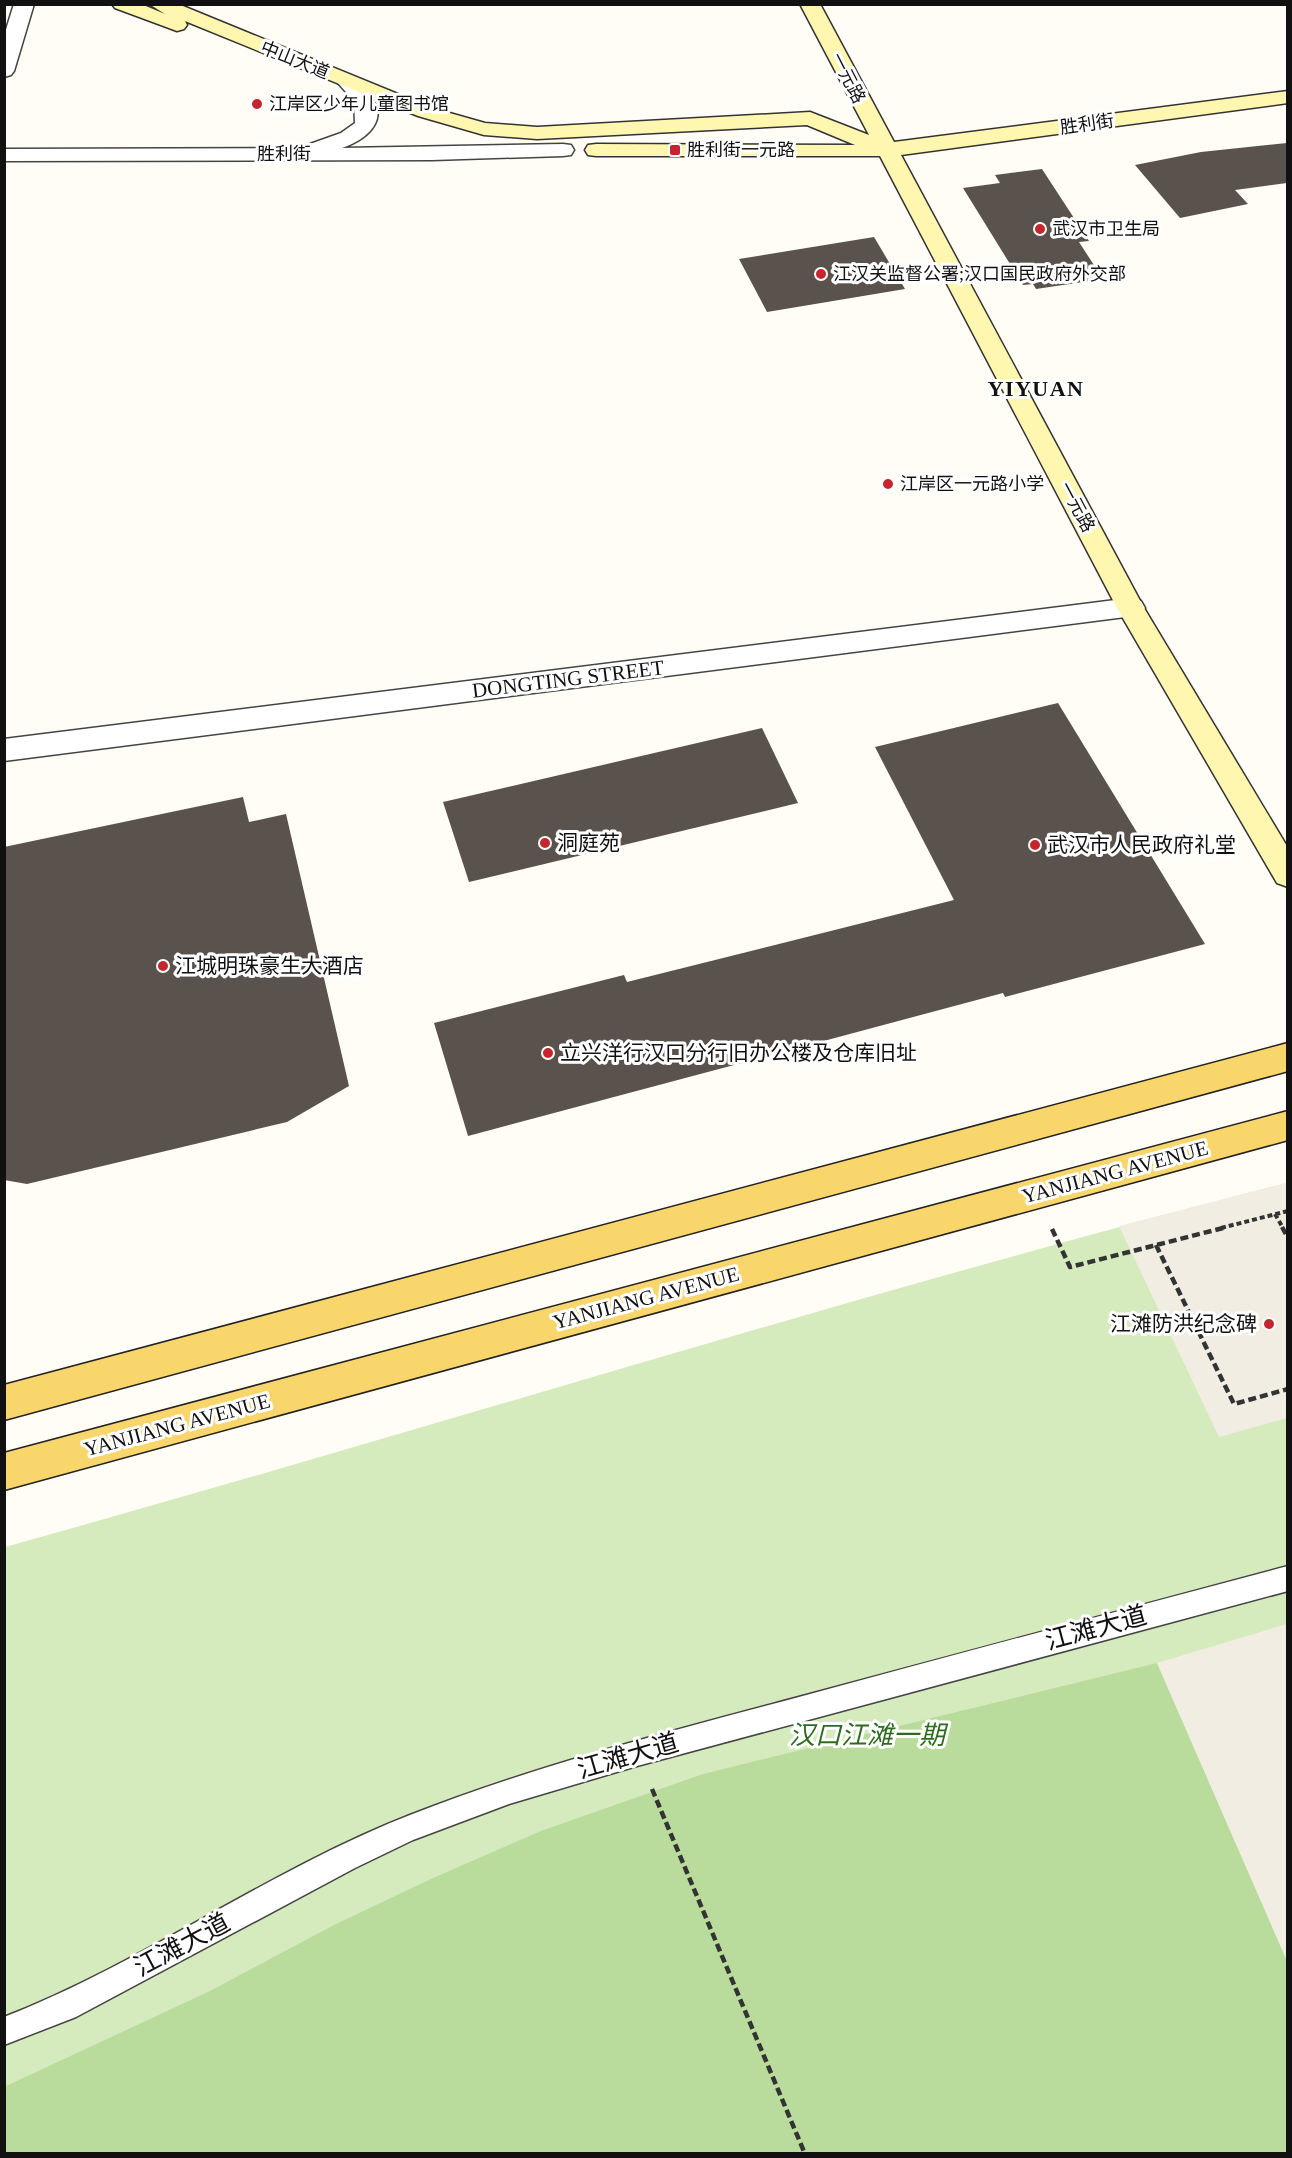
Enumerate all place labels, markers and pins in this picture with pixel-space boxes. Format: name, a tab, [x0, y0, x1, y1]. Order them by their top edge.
place label: 江岸区少年儿童图书馆	[269, 94, 449, 114]
marker: 江岸区少年儿童图书馆	[250, 97, 264, 111]
place label: 胜利街一元路	[687, 140, 795, 160]
marker: 胜利街一元路	[668, 143, 682, 157]
place label: 武汉市卫生局	[1052, 219, 1160, 239]
marker: 武汉市卫生局	[1033, 222, 1047, 236]
place label: 江汉关监督公署;汉口国民政府外交部	[833, 264, 1126, 284]
marker: 江汉关监督公署;汉口国民政府外交部	[814, 267, 828, 281]
place label: 江岸区一元路小学	[900, 474, 1044, 494]
marker: 江岸区一元路小学	[881, 477, 895, 491]
place label: 洞庭苑	[557, 831, 620, 855]
place label: 武汉市人民政府礼堂	[1047, 833, 1236, 857]
marker: 洞庭苑	[538, 836, 552, 850]
marker: 武汉市人民政府礼堂	[1028, 838, 1042, 852]
place label: 江城明珠豪生大酒店	[175, 954, 364, 978]
marker: 江城明珠豪生大酒店	[156, 959, 170, 973]
place label: 立兴洋行汉口分行旧办公楼及仓库旧址	[560, 1041, 917, 1065]
marker: 立兴洋行汉口分行旧办公楼及仓库旧址	[541, 1046, 555, 1060]
place label: 江滩防洪纪念碑	[1110, 1312, 1257, 1336]
marker: 江滩防洪纪念碑	[1262, 1317, 1276, 1331]

